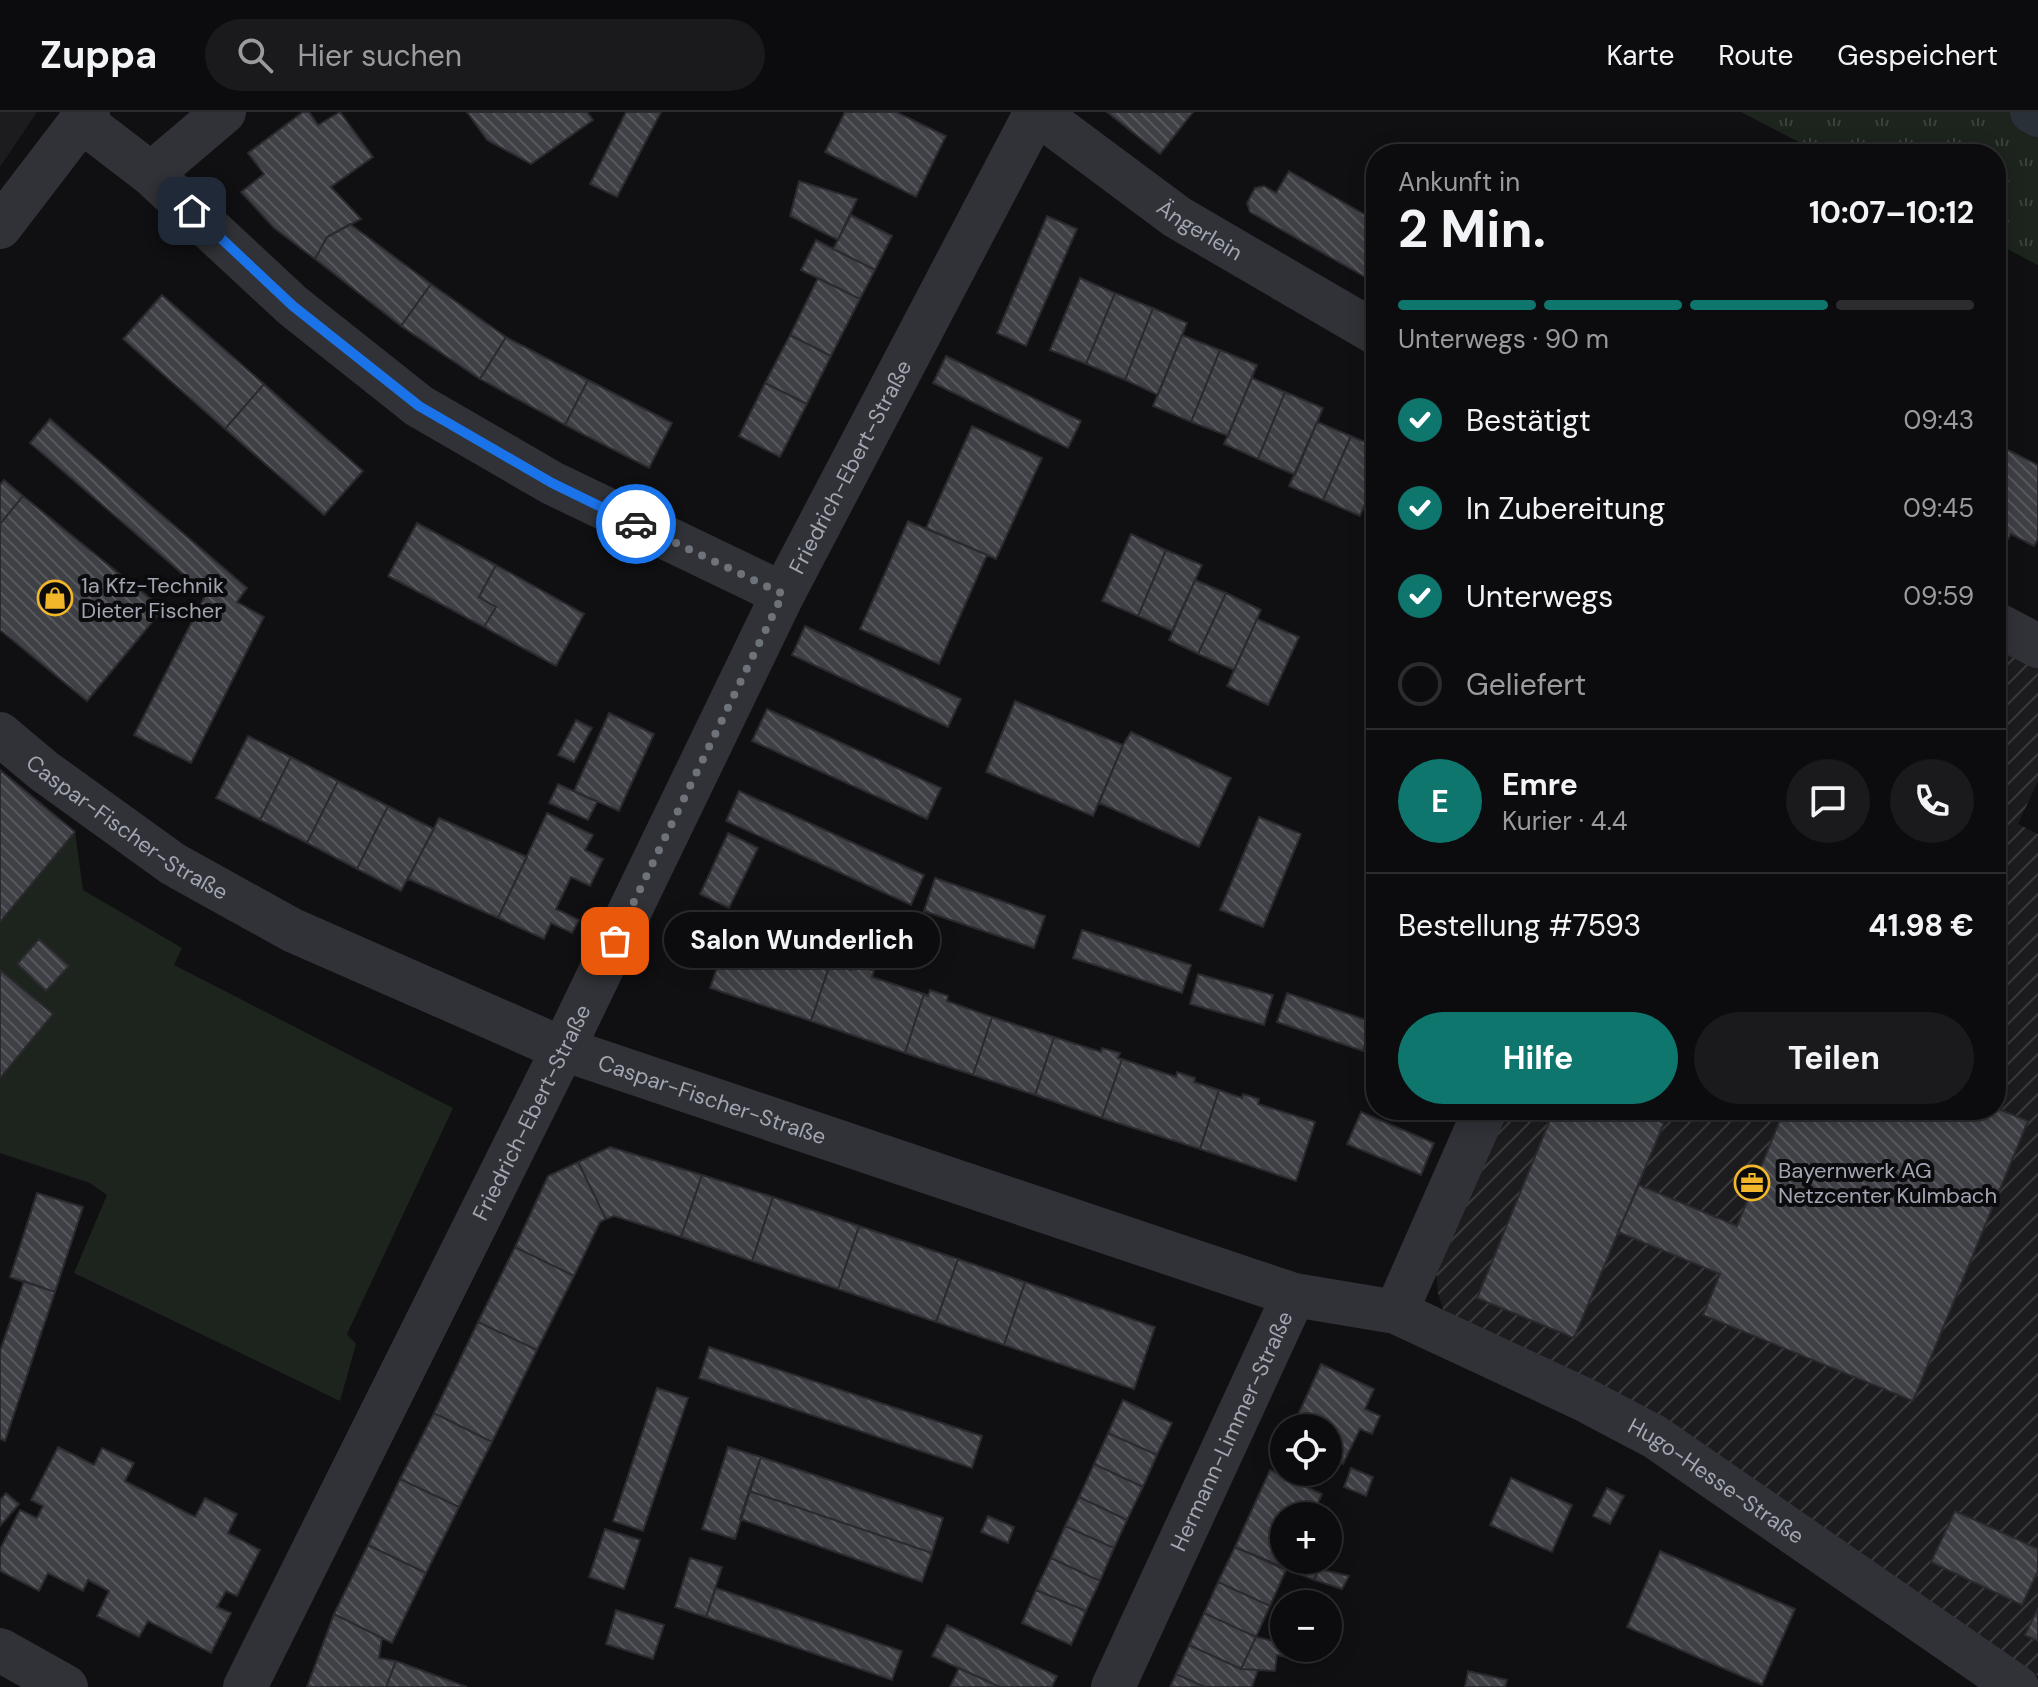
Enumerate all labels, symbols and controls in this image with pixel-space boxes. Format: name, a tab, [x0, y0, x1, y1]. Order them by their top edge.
search box	[205, 19, 765, 91]
text: Zuppa	[40, 30, 157, 80]
icon: search	[233, 33, 277, 77]
text: Hier suchen	[297, 36, 462, 75]
text: Karte	[1607, 37, 1674, 74]
text: Route	[1718, 37, 1793, 74]
text: Gespeichert	[1837, 37, 1998, 74]
text: Ankunft in	[1398, 165, 1520, 199]
pin	[158, 177, 226, 245]
icon: home	[170, 189, 214, 233]
street label: Ängerlein	[1151, 193, 1248, 267]
text: 10:07–10:12	[1809, 193, 1974, 232]
text: 2 Min.	[1398, 195, 1546, 263]
text: Unterwegs · 90 m	[1398, 322, 1609, 356]
street label: Friedrich-Ebert-Straße	[782, 355, 918, 579]
icon: check	[1398, 398, 1442, 442]
text: Bestätigt	[1466, 401, 1591, 440]
text: 09:43	[1903, 403, 1974, 437]
courier	[596, 484, 676, 564]
icon: check	[1398, 486, 1442, 530]
text: In Zubereitung	[1466, 489, 1665, 528]
text: 09:45	[1903, 491, 1974, 525]
icon: car	[614, 502, 658, 546]
place label: 1a Kfz-Technik Dieter Fischer	[81, 571, 224, 625]
icon: check	[1398, 574, 1442, 618]
text: Unterwegs	[1466, 577, 1613, 616]
shop icon: 1a Kfz-Technik Dieter Fischer	[36, 579, 74, 617]
text: 09:59	[1903, 579, 1974, 613]
text: Geliefert	[1466, 665, 1586, 704]
street label: Caspar-Fischer-Straße	[20, 748, 233, 907]
button: chat	[1786, 759, 1870, 843]
button: phone	[1890, 759, 1974, 843]
text: Emre	[1502, 765, 1578, 804]
text: E	[1431, 782, 1449, 821]
text: Kurier · 4.4	[1502, 804, 1628, 838]
text: Bestellung #7593	[1398, 906, 1641, 945]
text: 41.98 €	[1868, 906, 1974, 945]
pin	[581, 907, 649, 975]
callout: Salon Wunderlich	[663, 913, 939, 969]
icon: bag	[593, 919, 637, 963]
text: Salon Wunderlich	[690, 923, 914, 957]
street label: Friedrich-Ebert-Straße	[466, 1000, 597, 1225]
button: Hilfe	[1398, 1012, 1678, 1104]
button: Teilen	[1694, 1012, 1974, 1104]
street label: Caspar-Fischer-Straße	[594, 1048, 830, 1152]
place label: Bayernwerk AG Netzcenter Kulmbach	[1778, 1156, 1997, 1210]
office icon: Bayernwerk AG Netzcenter Kulmbach	[1733, 1164, 1771, 1202]
street label: Hermann-Limmer-Straße	[1164, 1306, 1300, 1556]
street label: Hugo-Hesse-Straße	[1623, 1411, 1810, 1551]
map controls	[1270, 1414, 1342, 1662]
button: locate	[1270, 1414, 1342, 1486]
button: +	[1270, 1502, 1342, 1574]
button: −	[1270, 1590, 1342, 1662]

